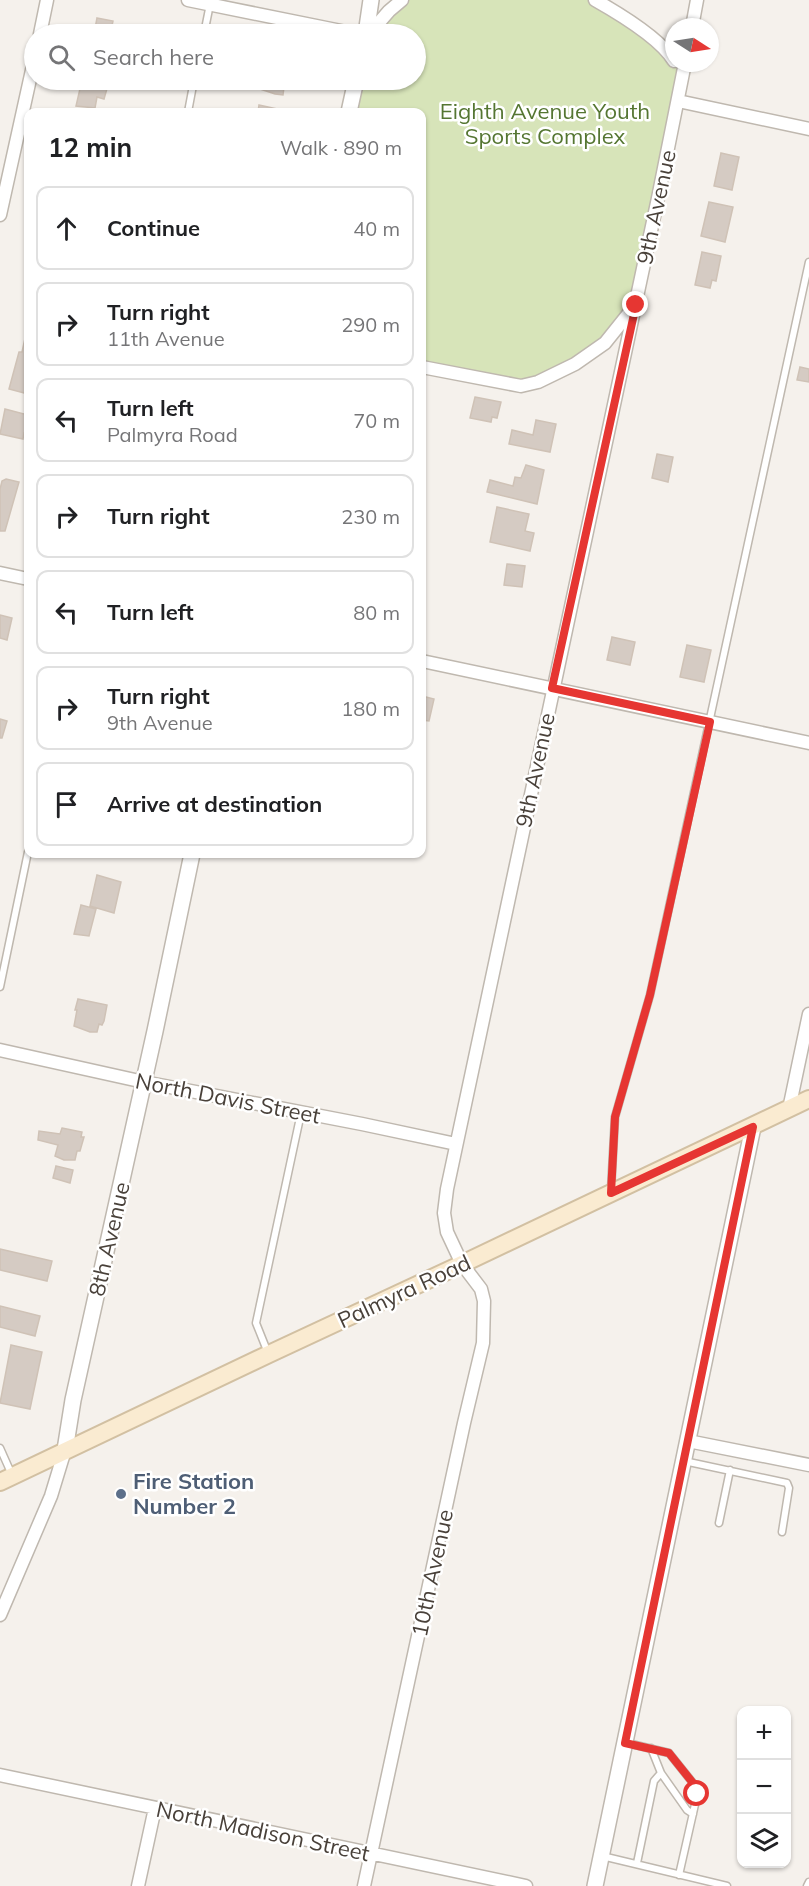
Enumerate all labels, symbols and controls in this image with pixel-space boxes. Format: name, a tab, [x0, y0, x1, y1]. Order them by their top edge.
north arrow	[665, 18, 719, 72]
search box	[24, 24, 426, 90]
icon: search	[45, 41, 78, 74]
text: Search here	[93, 43, 214, 71]
park label: Eighth Avenue Youth Sports Complex	[440, 97, 650, 150]
text: 12 min	[48, 131, 132, 164]
text: Walk · 890 m	[280, 135, 402, 160]
street label: 9th Avenue	[630, 147, 682, 267]
icon: ahead	[50, 212, 83, 245]
text: Continue	[107, 214, 200, 242]
text: 40 m	[353, 216, 400, 241]
route end	[622, 291, 648, 317]
text: Turn right	[107, 298, 210, 326]
icon: right	[50, 308, 83, 341]
text: 290 m	[341, 312, 400, 337]
text: 11th Avenue	[107, 326, 225, 351]
text: Turn left	[107, 394, 194, 422]
icon: left	[50, 404, 83, 437]
text: 70 m	[353, 408, 400, 433]
text: Palmyra Road	[107, 422, 238, 447]
icon: right	[50, 500, 83, 533]
text: Turn right	[107, 502, 210, 530]
text: 230 m	[341, 504, 400, 529]
icon: left	[50, 596, 83, 629]
text: Turn left	[107, 598, 194, 626]
text: 80 m	[353, 600, 400, 625]
text: Turn right	[107, 682, 210, 710]
icon: right	[50, 692, 83, 725]
text: 180 m	[341, 696, 400, 721]
text: 9th Avenue	[107, 710, 213, 735]
street label: 9th Avenue	[509, 710, 561, 830]
icon: arrive	[50, 788, 83, 821]
text: Arrive at destination	[107, 790, 322, 818]
street label: North Davis Street	[133, 1066, 323, 1130]
street label: 8th Avenue	[82, 1179, 136, 1299]
street label: Palmyra Road	[333, 1248, 475, 1334]
place label: Fire Station Number 2	[133, 1467, 254, 1520]
marker: Fire Station Number 2	[114, 1487, 128, 1501]
street label: 10th Avenue	[405, 1507, 459, 1639]
map controls	[737, 1706, 791, 1868]
button: +	[737, 1706, 791, 1760]
button: −	[737, 1760, 791, 1814]
route start	[683, 1780, 709, 1806]
street label: North Madison Street	[154, 1795, 373, 1867]
button: layers	[737, 1814, 791, 1868]

